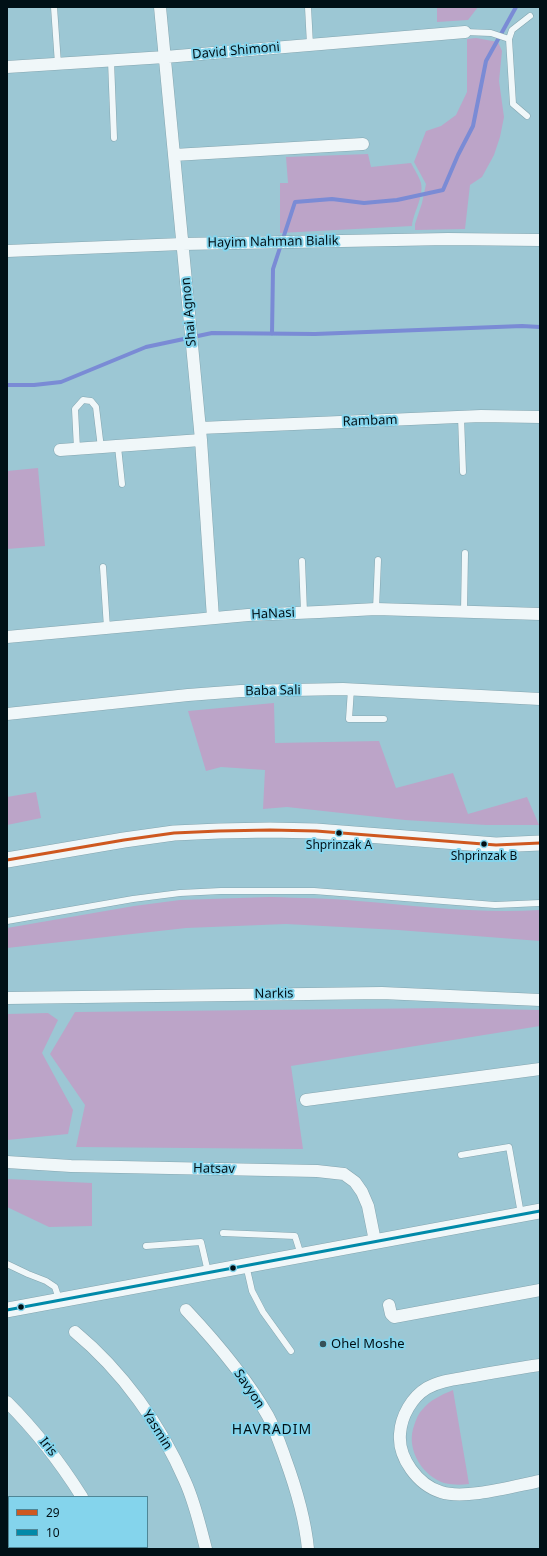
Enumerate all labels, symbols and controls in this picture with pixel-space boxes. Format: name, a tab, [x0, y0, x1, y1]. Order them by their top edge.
street label: David Shimoni	[191, 39, 281, 63]
street label: Hayim Nahman Bialik	[207, 233, 339, 251]
street label: Shai Agnon	[178, 277, 200, 347]
street label: Rambam	[342, 412, 398, 430]
street label: HaNasi	[251, 605, 295, 623]
street label: Baba Sali	[245, 683, 301, 699]
marker: Shprinzak A	[334, 828, 344, 838]
place label: Shprinzak A	[306, 839, 372, 853]
marker: Shprinzak B	[479, 839, 489, 849]
place label: Shprinzak B	[451, 850, 517, 864]
street label: Narkis	[254, 986, 294, 1002]
street label: Hatsav	[193, 1161, 235, 1177]
unlabelled marker	[228, 1263, 238, 1273]
unlabelled marker	[16, 1302, 26, 1312]
place label: Ohel Moshe	[331, 1336, 405, 1352]
marker: Ohel Moshe	[318, 1339, 328, 1349]
street label: Savyon	[230, 1367, 268, 1411]
street label: Yasmin	[139, 1407, 175, 1453]
district label: HAVRADIM	[232, 1422, 312, 1438]
street label: Iris	[36, 1435, 60, 1459]
legend	[8, 1496, 148, 1548]
text: 29	[46, 1504, 60, 1521]
text: 10	[46, 1524, 60, 1541]

